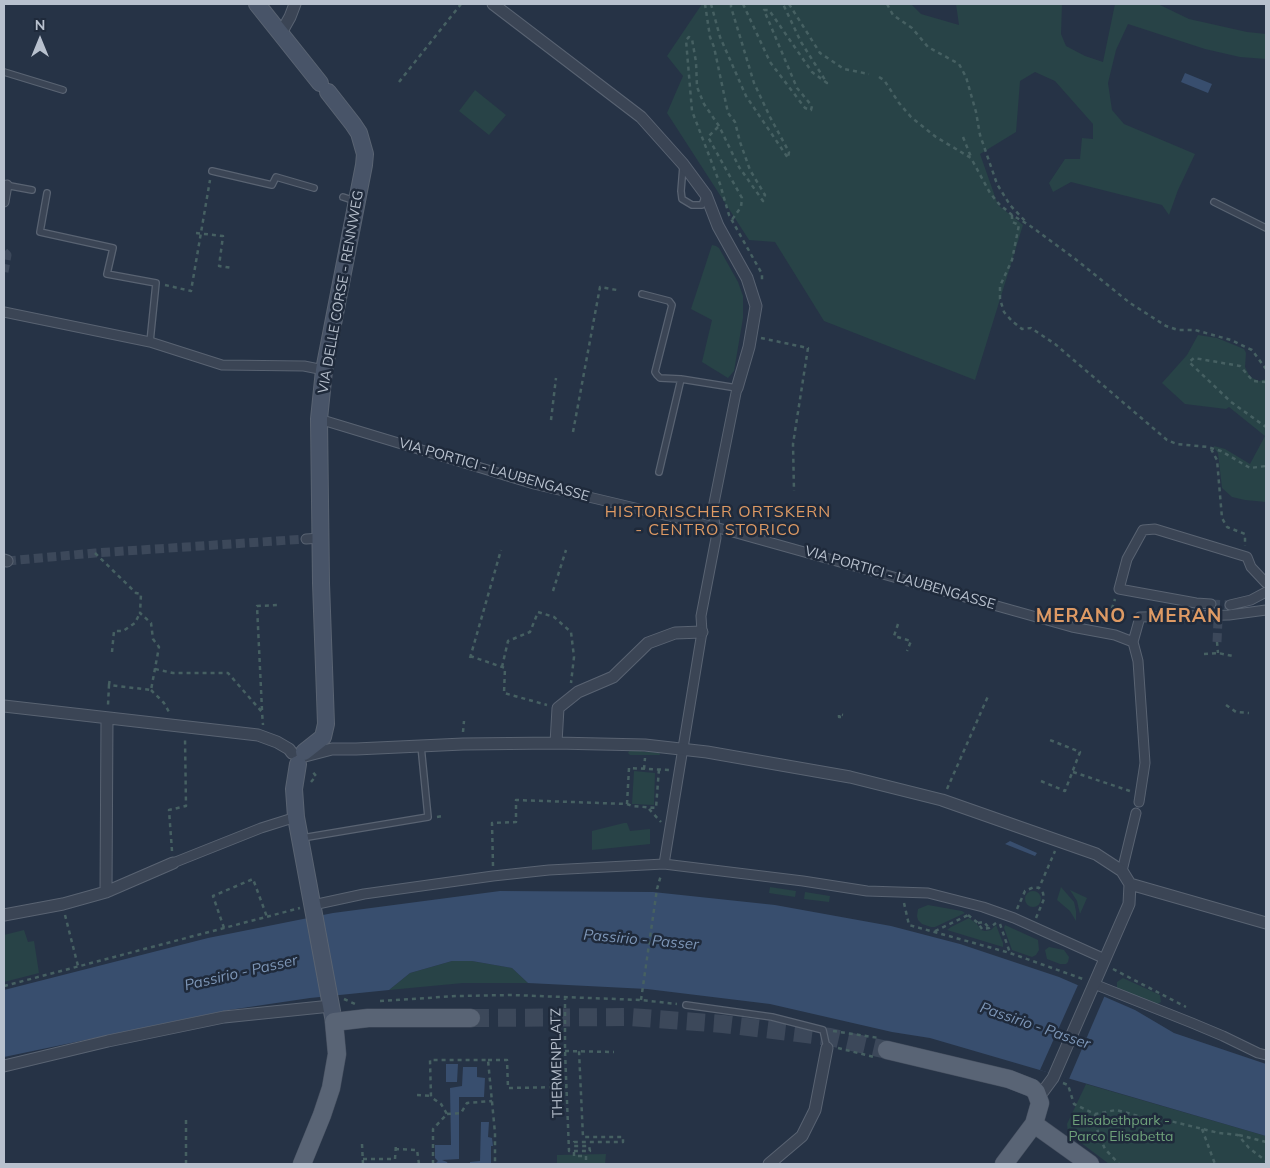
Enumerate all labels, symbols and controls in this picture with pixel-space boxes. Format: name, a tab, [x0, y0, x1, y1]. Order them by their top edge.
north arrow	[15, 15, 65, 65]
text: N	[35, 16, 45, 34]
street label: VIA DELLE CORSE - RENNWEG	[315, 189, 367, 395]
street label: VIA PORTICI - LAUBENGASSE	[397, 435, 591, 505]
district label: HISTORISCHER ORTSKERN - CENTRO STORICO	[602, 502, 834, 540]
street label: VIA PORTICI - LAUBENGASSE	[803, 543, 997, 613]
district label: MERANO - MERAN	[1034, 605, 1224, 627]
water label: Passirio - Passer	[583, 926, 699, 954]
water label: Passirio - Passer	[183, 951, 299, 995]
water label: Passirio - Passer	[977, 999, 1093, 1053]
street label: THERMENPLATZ	[548, 1008, 566, 1118]
park label: Elisabethpark - Parco Elisabetta	[1069, 1113, 1173, 1146]

